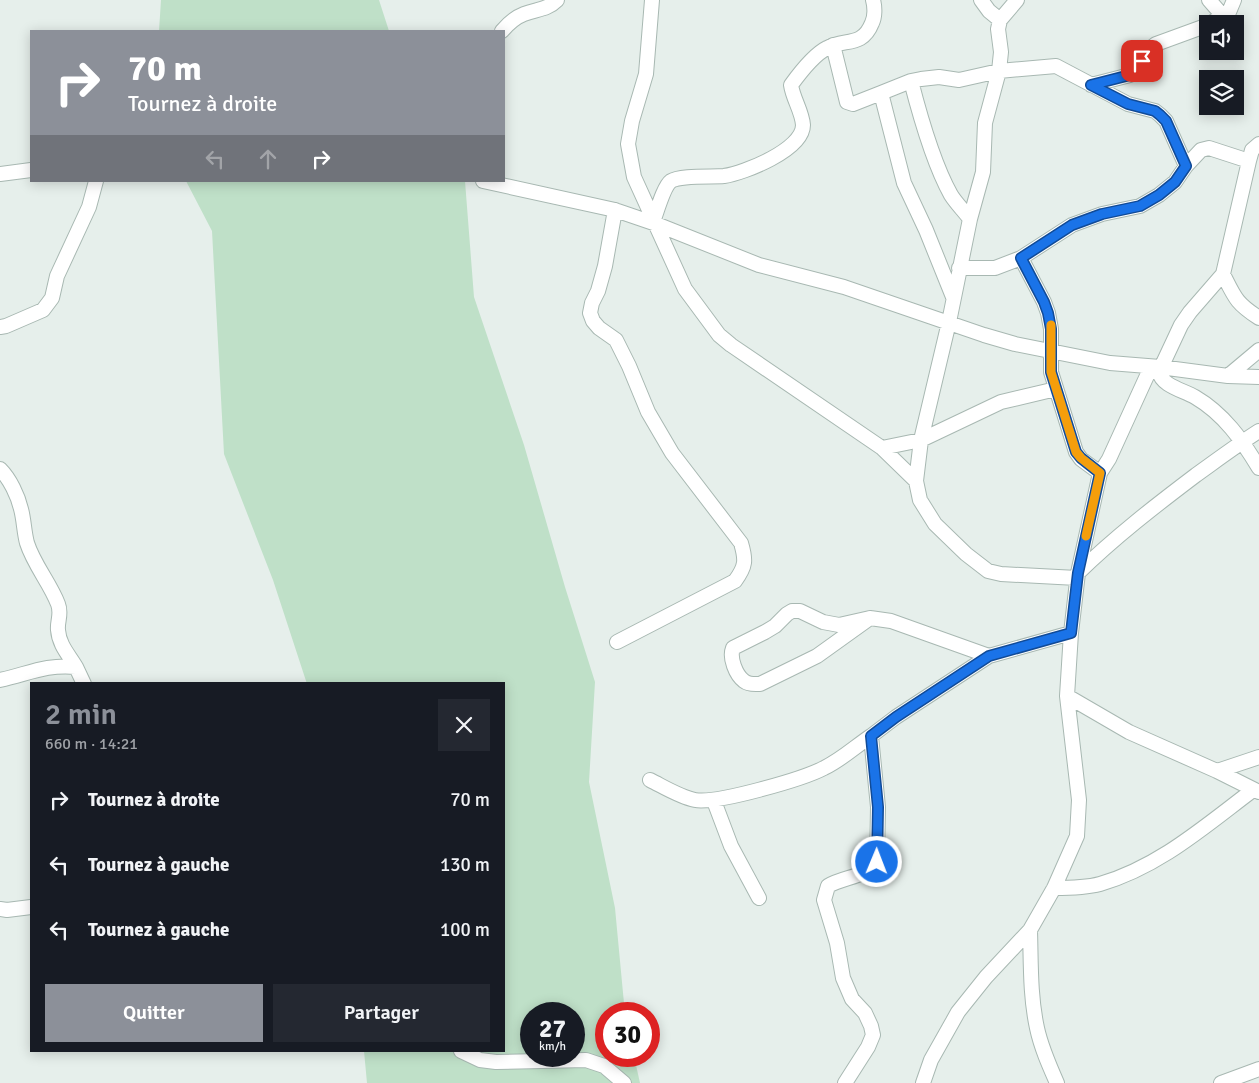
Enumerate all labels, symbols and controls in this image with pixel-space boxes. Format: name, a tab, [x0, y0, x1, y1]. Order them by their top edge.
map controls	[1199, 15, 1244, 115]
button: sound	[1199, 15, 1244, 60]
pin	[1121, 40, 1163, 82]
text: 70 m	[128, 47, 202, 90]
icon: arrive	[1128, 47, 1156, 75]
icon: right	[45, 50, 110, 115]
button: layers	[1199, 70, 1244, 115]
text: Tournez à droite	[128, 90, 277, 117]
icon: left	[201, 145, 229, 173]
icon: ahead	[254, 145, 282, 173]
icon: right	[307, 145, 335, 173]
text: 2 min	[45, 696, 117, 733]
button: close	[438, 699, 490, 751]
text: 660 m · 14:21	[45, 734, 138, 754]
icon: right	[45, 786, 73, 814]
text: Tournez à droite	[88, 788, 220, 812]
text: 70 m	[450, 788, 490, 812]
position arrow	[850, 835, 902, 887]
icon: left	[45, 851, 73, 879]
text: Tournez à gauche	[88, 853, 229, 877]
text: 130 m	[440, 853, 490, 877]
icon: left	[45, 916, 73, 944]
text: Tournez à gauche	[88, 918, 229, 942]
text: 100 m	[440, 918, 490, 942]
button: Quitter	[45, 984, 263, 1042]
button: Partager	[273, 984, 490, 1042]
speed limit sign: 30	[595, 1002, 660, 1067]
text: 27	[539, 1013, 566, 1044]
text: km/h	[539, 1039, 566, 1054]

